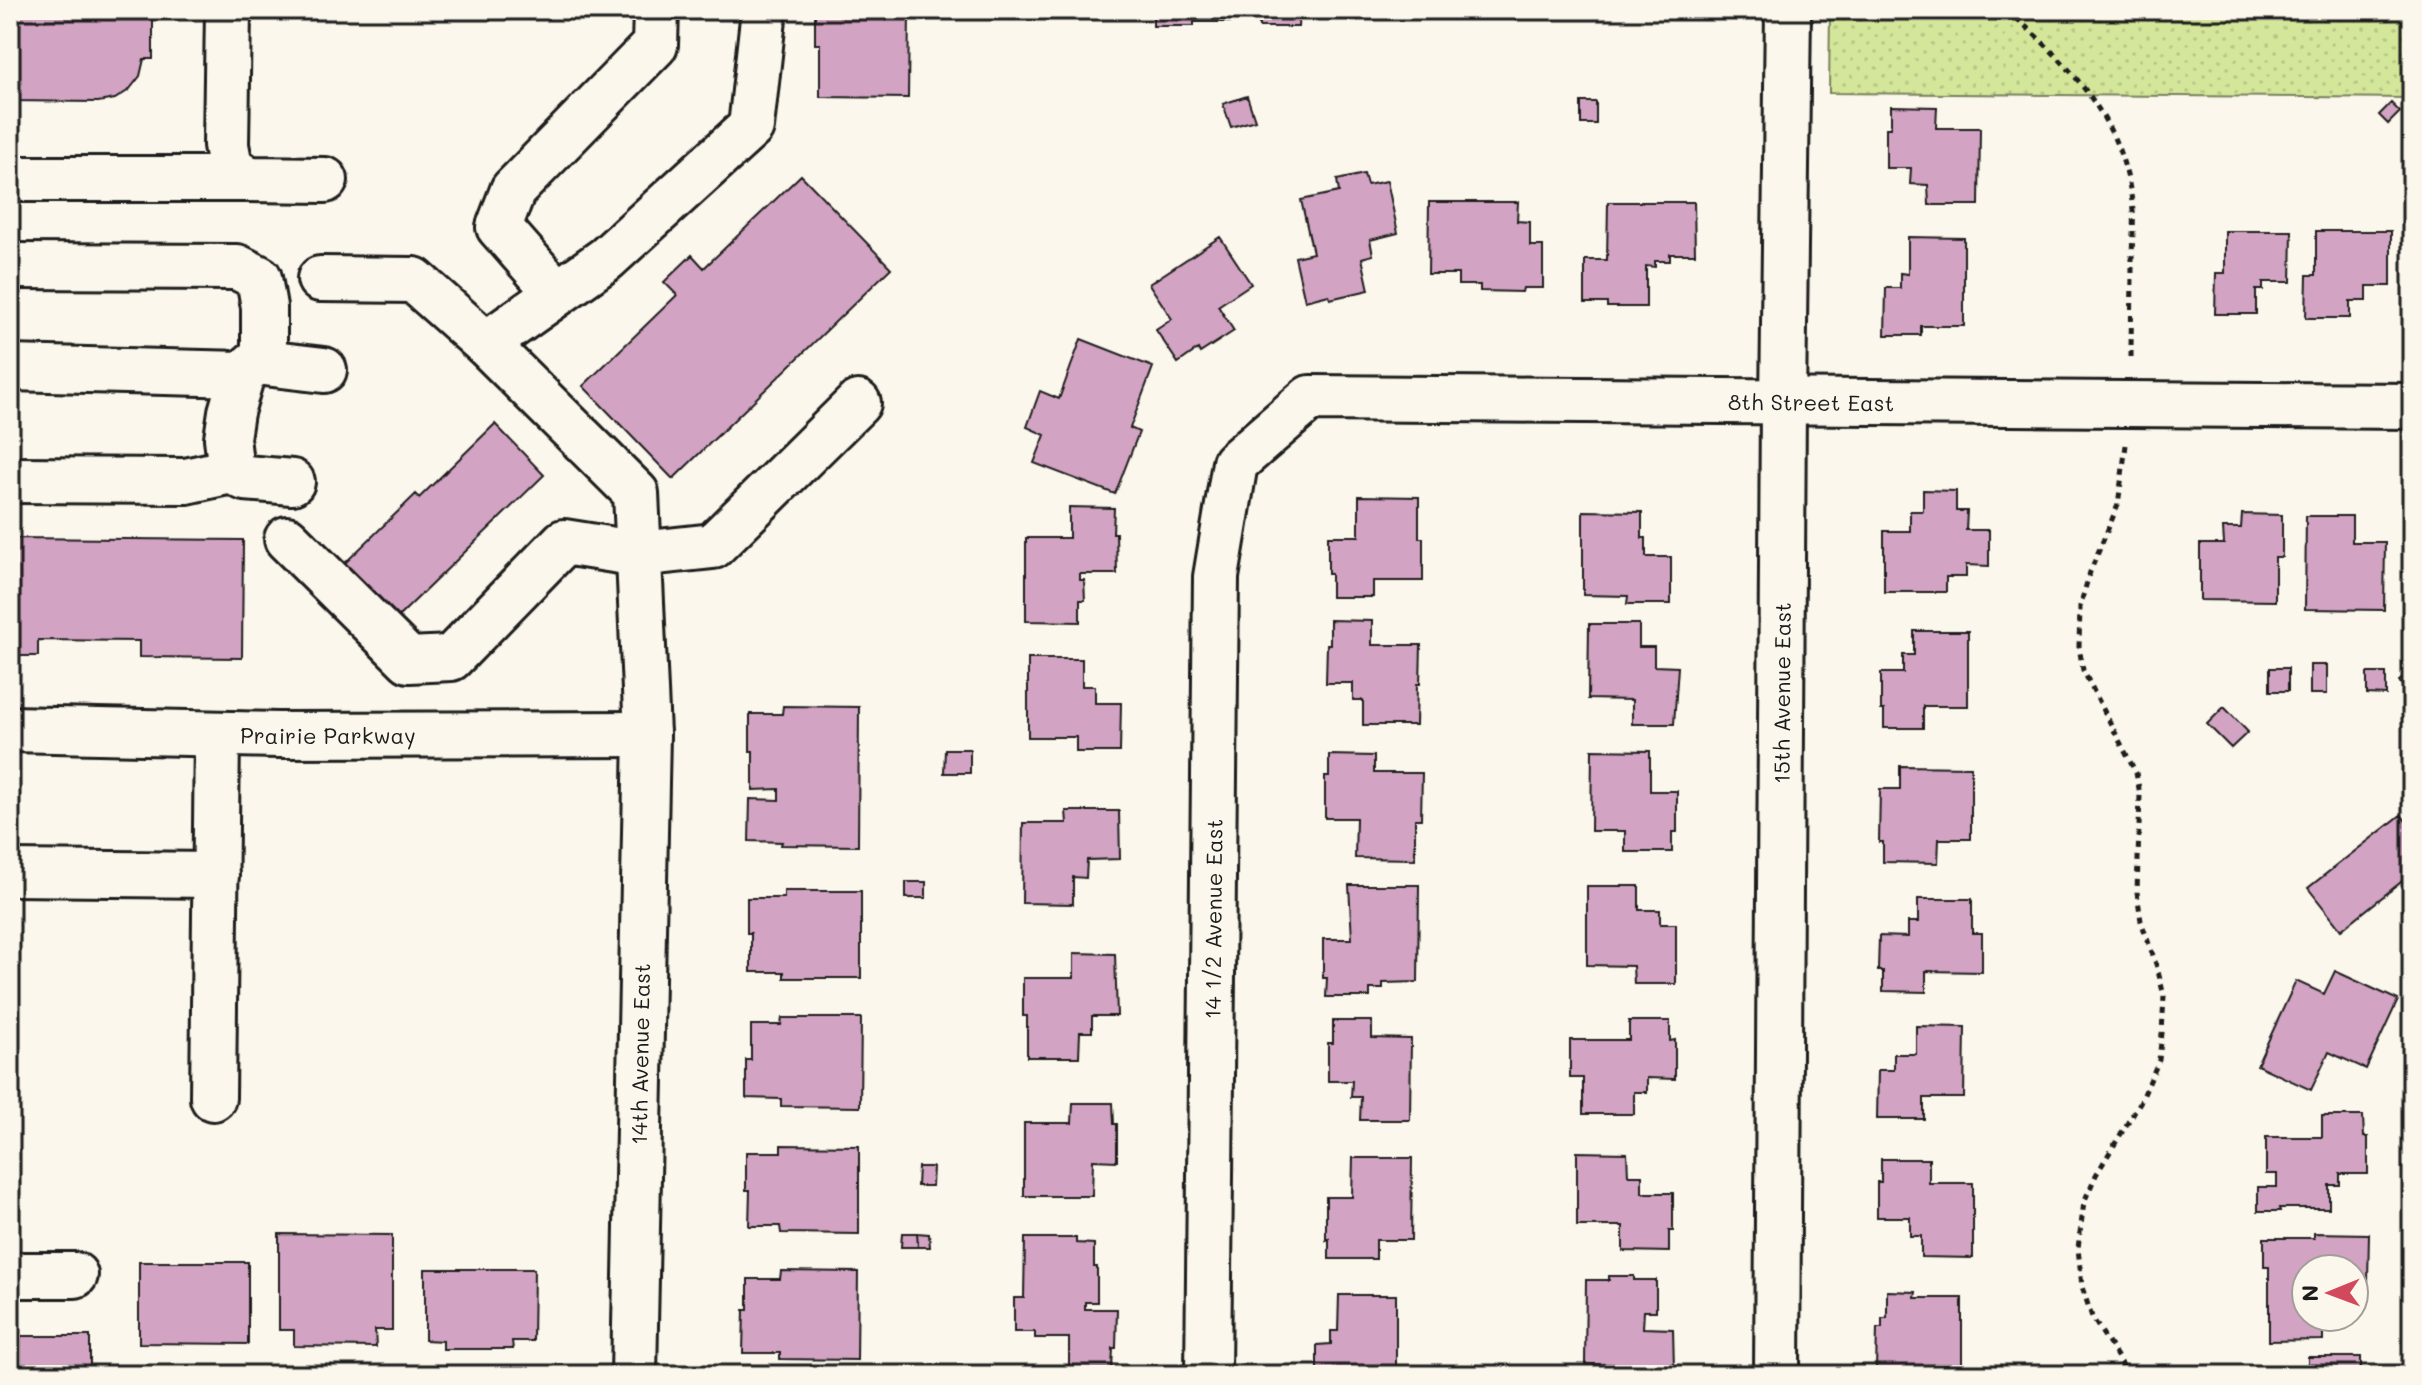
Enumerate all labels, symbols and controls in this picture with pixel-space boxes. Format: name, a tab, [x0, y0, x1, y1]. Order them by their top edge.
street label: 8th Street East	[1728, 387, 1894, 417]
street label: 15th Avenue East	[1766, 602, 1796, 784]
street label: Prairie Parkway	[240, 720, 416, 750]
street label: 14 1/2 Avenue East	[1197, 819, 1228, 1019]
street label: 14th Avenue East	[624, 963, 656, 1145]
north arrow	[2290, 1253, 2370, 1333]
text: N	[2295, 1285, 2324, 1302]

